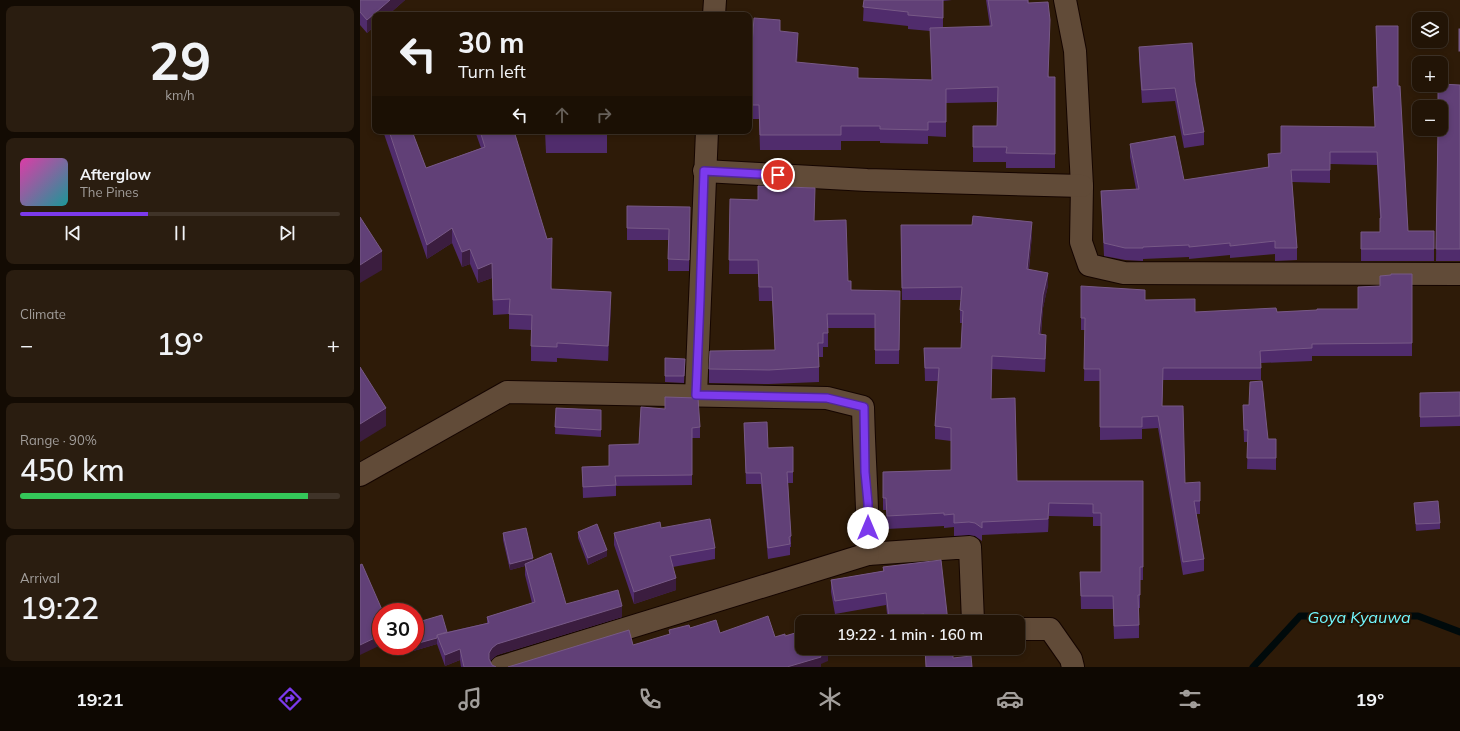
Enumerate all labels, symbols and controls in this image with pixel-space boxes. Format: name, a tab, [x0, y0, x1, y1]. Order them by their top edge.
map controls	[1412, 12, 1448, 136]
button: layers	[1412, 12, 1448, 48]
text: 30 m	[458, 25, 524, 60]
text: 29	[149, 28, 211, 93]
icon: left	[392, 28, 444, 80]
button: +	[1412, 56, 1448, 92]
text: Turn left	[458, 60, 526, 83]
text: km/h	[165, 87, 195, 103]
button: −	[1412, 100, 1448, 136]
icon: left	[509, 104, 531, 126]
icon: ahead	[551, 104, 573, 126]
icon: right	[593, 104, 615, 126]
pin	[761, 158, 795, 192]
icon: arrive	[767, 164, 789, 186]
text: Afterglow	[80, 165, 151, 184]
text: The Pines	[80, 184, 139, 200]
icon: previous	[62, 222, 84, 244]
icon: pause	[169, 222, 191, 244]
icon: next	[276, 222, 298, 244]
text: Climate	[20, 306, 66, 322]
text: 19°	[156, 325, 204, 363]
text: −	[20, 331, 33, 359]
text: +	[327, 331, 340, 359]
text: Range · 90%	[20, 432, 97, 448]
text: 450 km	[20, 451, 125, 489]
position arrow	[847, 507, 889, 549]
text: Arrival	[20, 570, 60, 586]
text: 19:22	[20, 589, 99, 627]
speed limit sign: 30	[372, 603, 424, 655]
water label: Goya Kyauwa	[1307, 607, 1411, 627]
text: 19:22 · 1 min · 160 m	[837, 625, 983, 644]
icon: directions	[276, 685, 304, 713]
icon: music	[456, 685, 484, 713]
icon: phone	[636, 685, 664, 713]
icon: climate	[816, 685, 844, 713]
icon: car	[996, 685, 1024, 713]
icon: filters	[1176, 685, 1204, 713]
text: 19:21	[76, 688, 124, 711]
text: 19°	[1356, 688, 1384, 711]

